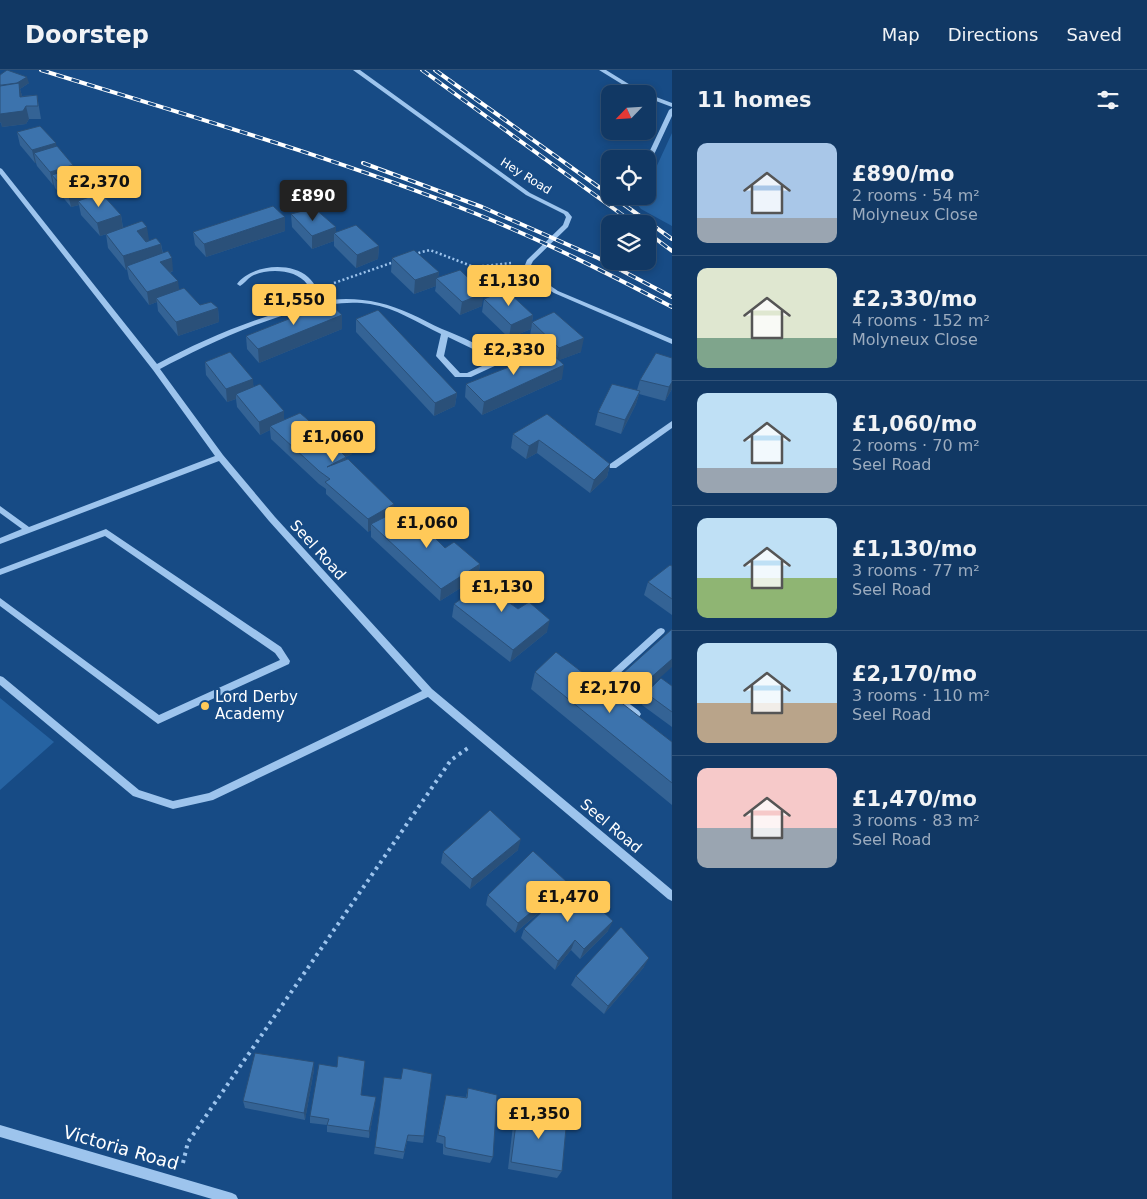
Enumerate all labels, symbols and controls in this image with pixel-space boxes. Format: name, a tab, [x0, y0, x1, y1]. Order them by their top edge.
text: Doorstep	[25, 21, 149, 49]
text: Map	[882, 24, 920, 45]
text: Directions	[948, 24, 1038, 45]
text: Saved	[1066, 24, 1122, 45]
north arrow	[601, 85, 656, 140]
map controls	[601, 85, 656, 270]
icon: filters	[1094, 86, 1122, 114]
text: 11 homes	[697, 88, 812, 112]
button: locate	[601, 150, 656, 205]
street label: Hey Road	[498, 155, 554, 197]
text: £890/mo	[852, 162, 954, 186]
icon: home	[737, 163, 797, 223]
pin: £2,370	[58, 166, 140, 208]
text: £2,370	[68, 172, 130, 191]
pin: £890	[283, 180, 343, 222]
text: £890	[291, 186, 335, 205]
text: 2 rooms · 54 m²	[852, 186, 980, 205]
text: Molyneux Close	[852, 205, 978, 224]
button: layers	[601, 215, 656, 270]
pin: £1,130	[468, 264, 550, 307]
text: £1,130	[478, 271, 540, 290]
pin: £1,550	[253, 284, 335, 326]
text: £2,330/mo	[852, 287, 977, 311]
icon: home	[737, 288, 797, 348]
text: £1,550	[263, 290, 325, 309]
text: 4 rooms · 152 m²	[852, 311, 990, 330]
text: Molyneux Close	[852, 330, 978, 349]
pin: £2,330	[473, 334, 555, 376]
text: £2,330	[483, 340, 545, 359]
text: £1,060/mo	[852, 412, 977, 436]
icon: home	[737, 413, 797, 473]
pin: £1,060	[292, 420, 374, 463]
text: £1,060	[302, 427, 364, 446]
text: 2 rooms · 70 m²	[852, 436, 980, 455]
text: Seel Road	[852, 455, 932, 474]
pin: £1,060	[386, 506, 468, 549]
text: £1,060	[396, 513, 458, 532]
street label: Seel Road	[286, 516, 350, 584]
text: £1,130/mo	[852, 537, 977, 561]
icon: home	[737, 538, 797, 598]
text: 3 rooms · 77 m²	[852, 561, 980, 580]
pin: £1,130	[461, 570, 543, 613]
text: £1,130	[471, 577, 533, 596]
text: Seel Road	[852, 580, 932, 599]
text: £2,170/mo	[852, 662, 977, 686]
icon: home	[737, 663, 797, 723]
pin: £2,170	[569, 672, 651, 714]
text: £2,170	[579, 678, 641, 697]
text: 3 rooms · 110 m²	[852, 686, 990, 705]
place label: Lord Derby Academy	[215, 688, 298, 723]
marker: Lord Derby Academy	[199, 700, 211, 712]
text: Seel Road	[852, 705, 932, 724]
text: £1,470/mo	[852, 787, 977, 811]
icon: home	[737, 788, 797, 848]
street label: Seel Road	[577, 795, 645, 857]
text: 3 rooms · 83 m²	[852, 811, 980, 830]
text: Seel Road	[852, 830, 932, 849]
pin: £1,470	[527, 880, 609, 923]
text: £1,470	[537, 887, 599, 906]
pin: £1,350	[498, 1098, 580, 1140]
text: £1,350	[508, 1104, 570, 1123]
street label: Victoria Road	[61, 1121, 181, 1174]

